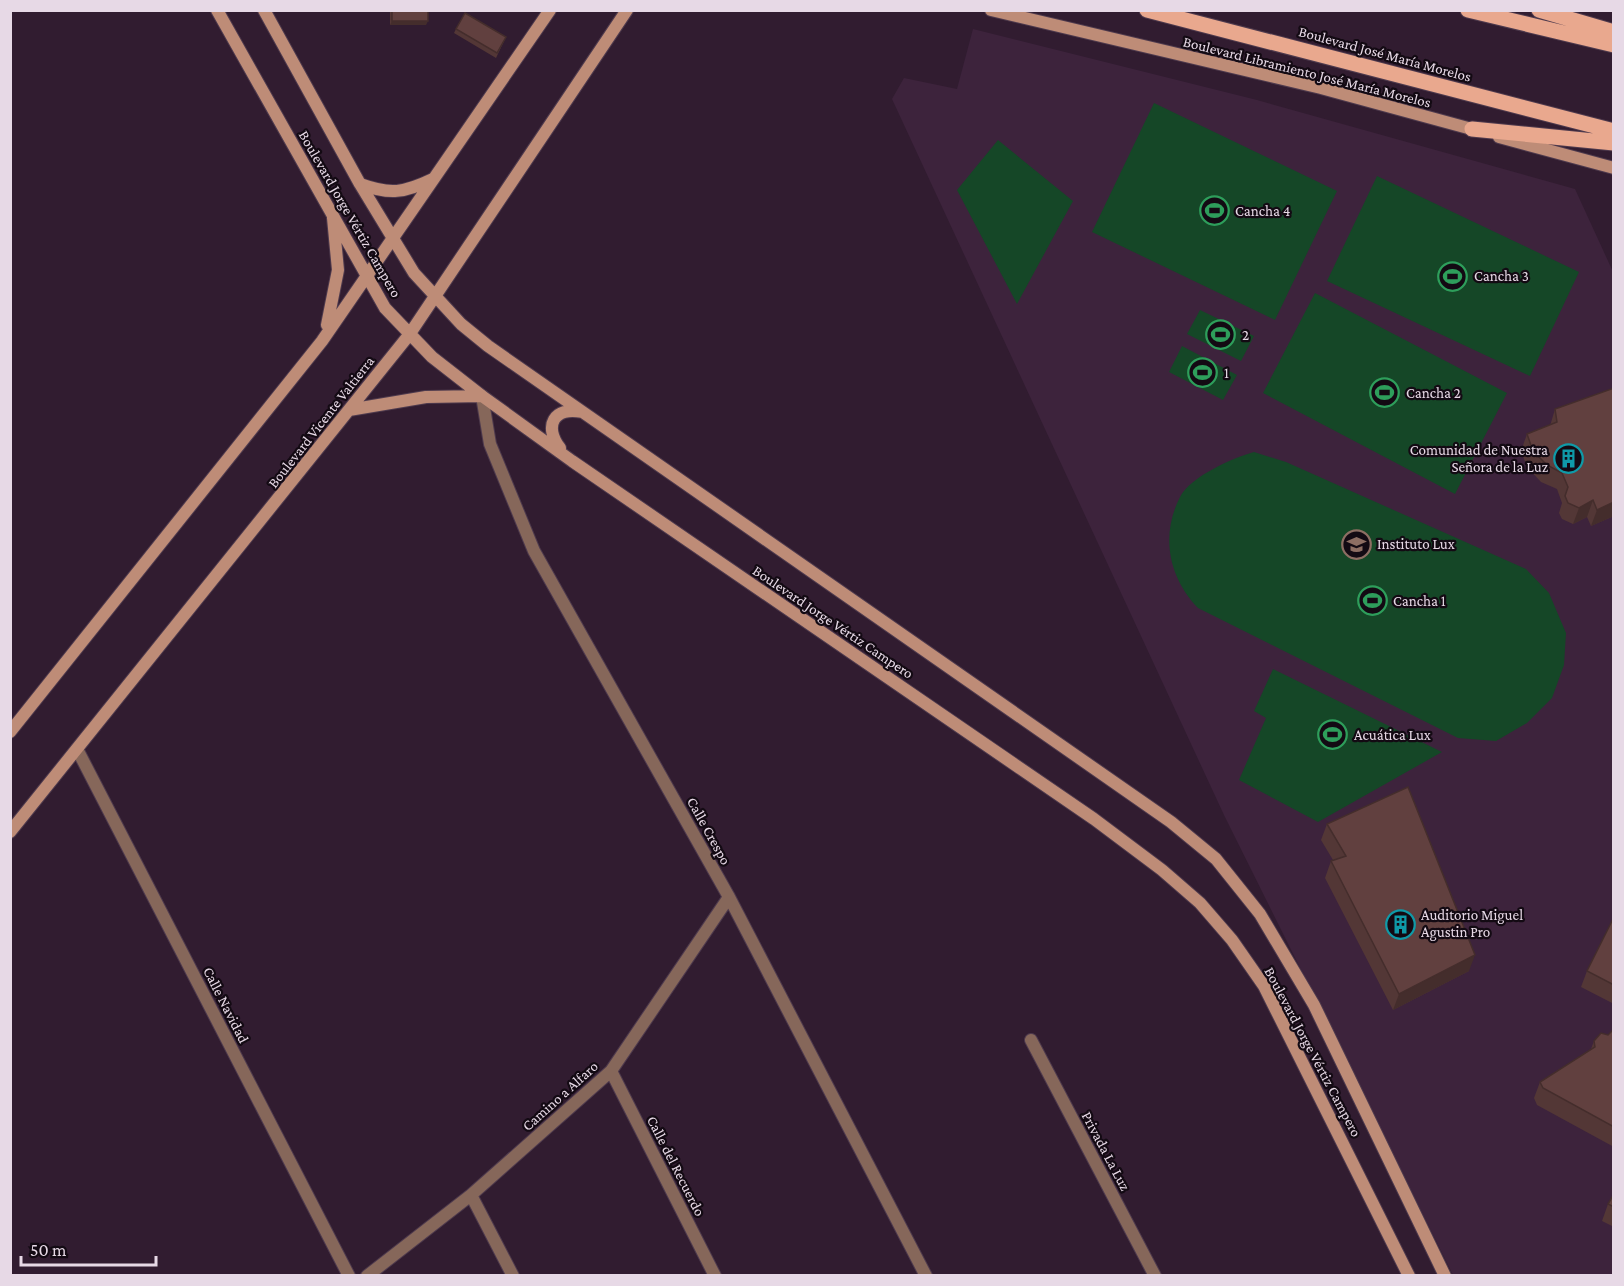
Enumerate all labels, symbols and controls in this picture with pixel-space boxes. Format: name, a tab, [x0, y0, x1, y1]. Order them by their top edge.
street label: Boulevard José María Morelos	[1297, 23, 1473, 86]
street label: Boulevard Libramiento José María Morelos	[1181, 33, 1433, 112]
street label: Boulevard Jorge Vértiz Campero	[295, 128, 404, 301]
sports icon: Cancha 4	[1198, 195, 1230, 227]
place label: Cancha 4	[1235, 203, 1290, 219]
sports icon: Cancha 3	[1437, 260, 1469, 292]
place label: Cancha 3	[1474, 268, 1529, 284]
sports icon: 2	[1205, 319, 1237, 351]
place label: 2	[1242, 327, 1249, 343]
street label: Boulevard Vicente Valtierra	[265, 353, 377, 491]
sports icon: 1	[1187, 357, 1219, 389]
place label: 1	[1224, 365, 1229, 381]
sports icon: Cancha 2	[1369, 377, 1401, 409]
place label: Cancha 2	[1406, 385, 1461, 401]
place label: Comunidad de Nuestra Señora de la Luz	[1410, 442, 1548, 475]
building icon: Comunidad de Nuestra Señora de la Luz	[1553, 443, 1585, 475]
school or university icon: Instituto Lux	[1340, 528, 1372, 560]
place label: Instituto Lux	[1377, 536, 1455, 552]
street label: Boulevard Jorge Vértiz Campero	[749, 562, 916, 683]
sports icon: Cancha 1	[1356, 585, 1388, 617]
place label: Cancha 1	[1393, 593, 1446, 609]
sports icon: Acuática Lux	[1317, 719, 1349, 751]
place label: Acuática Lux	[1354, 727, 1431, 743]
street label: Calle Crespo	[683, 794, 734, 868]
place label: Auditorio Miguel Agustin Pro	[1421, 907, 1523, 941]
building icon: Auditorio Miguel Agustin Pro	[1384, 908, 1416, 940]
street label: Calle Navidad	[200, 964, 252, 1046]
street label: Boulevard Jorge Vértiz Campero	[1261, 964, 1365, 1140]
street label: Camino a Alfaro	[519, 1058, 601, 1134]
street label: Privada La Luz	[1078, 1109, 1134, 1193]
street label: Calle del Recuerdo	[644, 1113, 708, 1219]
scale bar	[21, 1229, 156, 1267]
text: 50 m	[30, 1240, 67, 1260]

